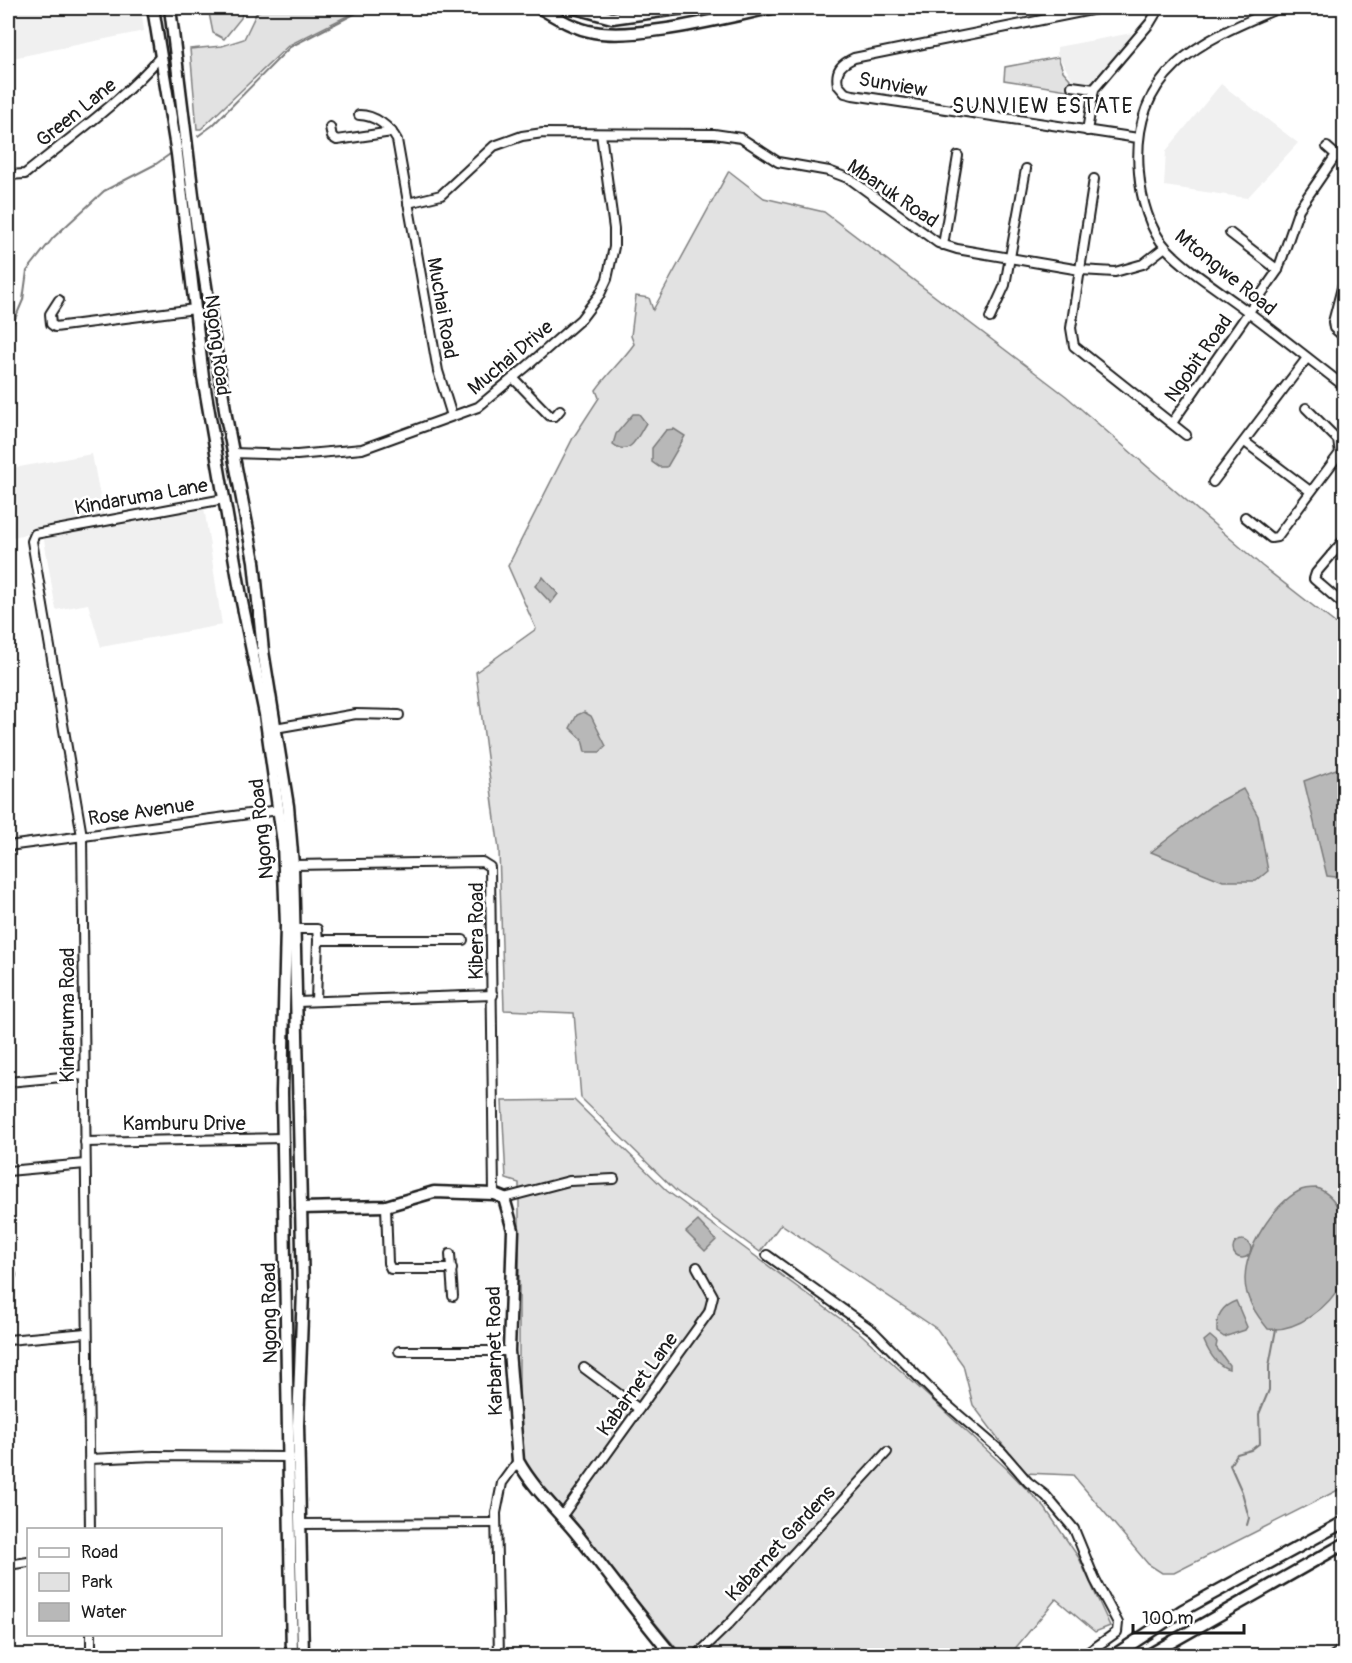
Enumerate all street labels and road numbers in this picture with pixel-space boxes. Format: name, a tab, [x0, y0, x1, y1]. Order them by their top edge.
street label: Sunview	[857, 66, 930, 103]
street label: Green Lane	[31, 72, 122, 152]
street label: Mbaruk Road	[842, 154, 943, 233]
street label: Mtongwe Road	[1170, 224, 1282, 321]
street label: Muchai Road	[421, 255, 464, 361]
street label: Ngong Road	[199, 293, 236, 397]
street label: Ngobit Road	[1159, 310, 1238, 407]
street label: Muchai Drive	[462, 314, 558, 400]
street label: Kindaruma Lane	[72, 472, 210, 521]
street label: Ngong Road	[244, 777, 279, 881]
street label: Rose Avenue	[86, 792, 196, 831]
street label: Kibera Road	[464, 882, 489, 980]
street label: Kindaruma Road	[55, 947, 80, 1083]
street label: Kamburu Drive	[122, 1111, 246, 1136]
street label: Ngong Road	[256, 1262, 283, 1364]
street label: Karbarnet Road	[481, 1286, 508, 1416]
street label: Kabarnet Lane	[591, 1327, 684, 1441]
street label: Kabarnet Gardens	[720, 1480, 841, 1607]

